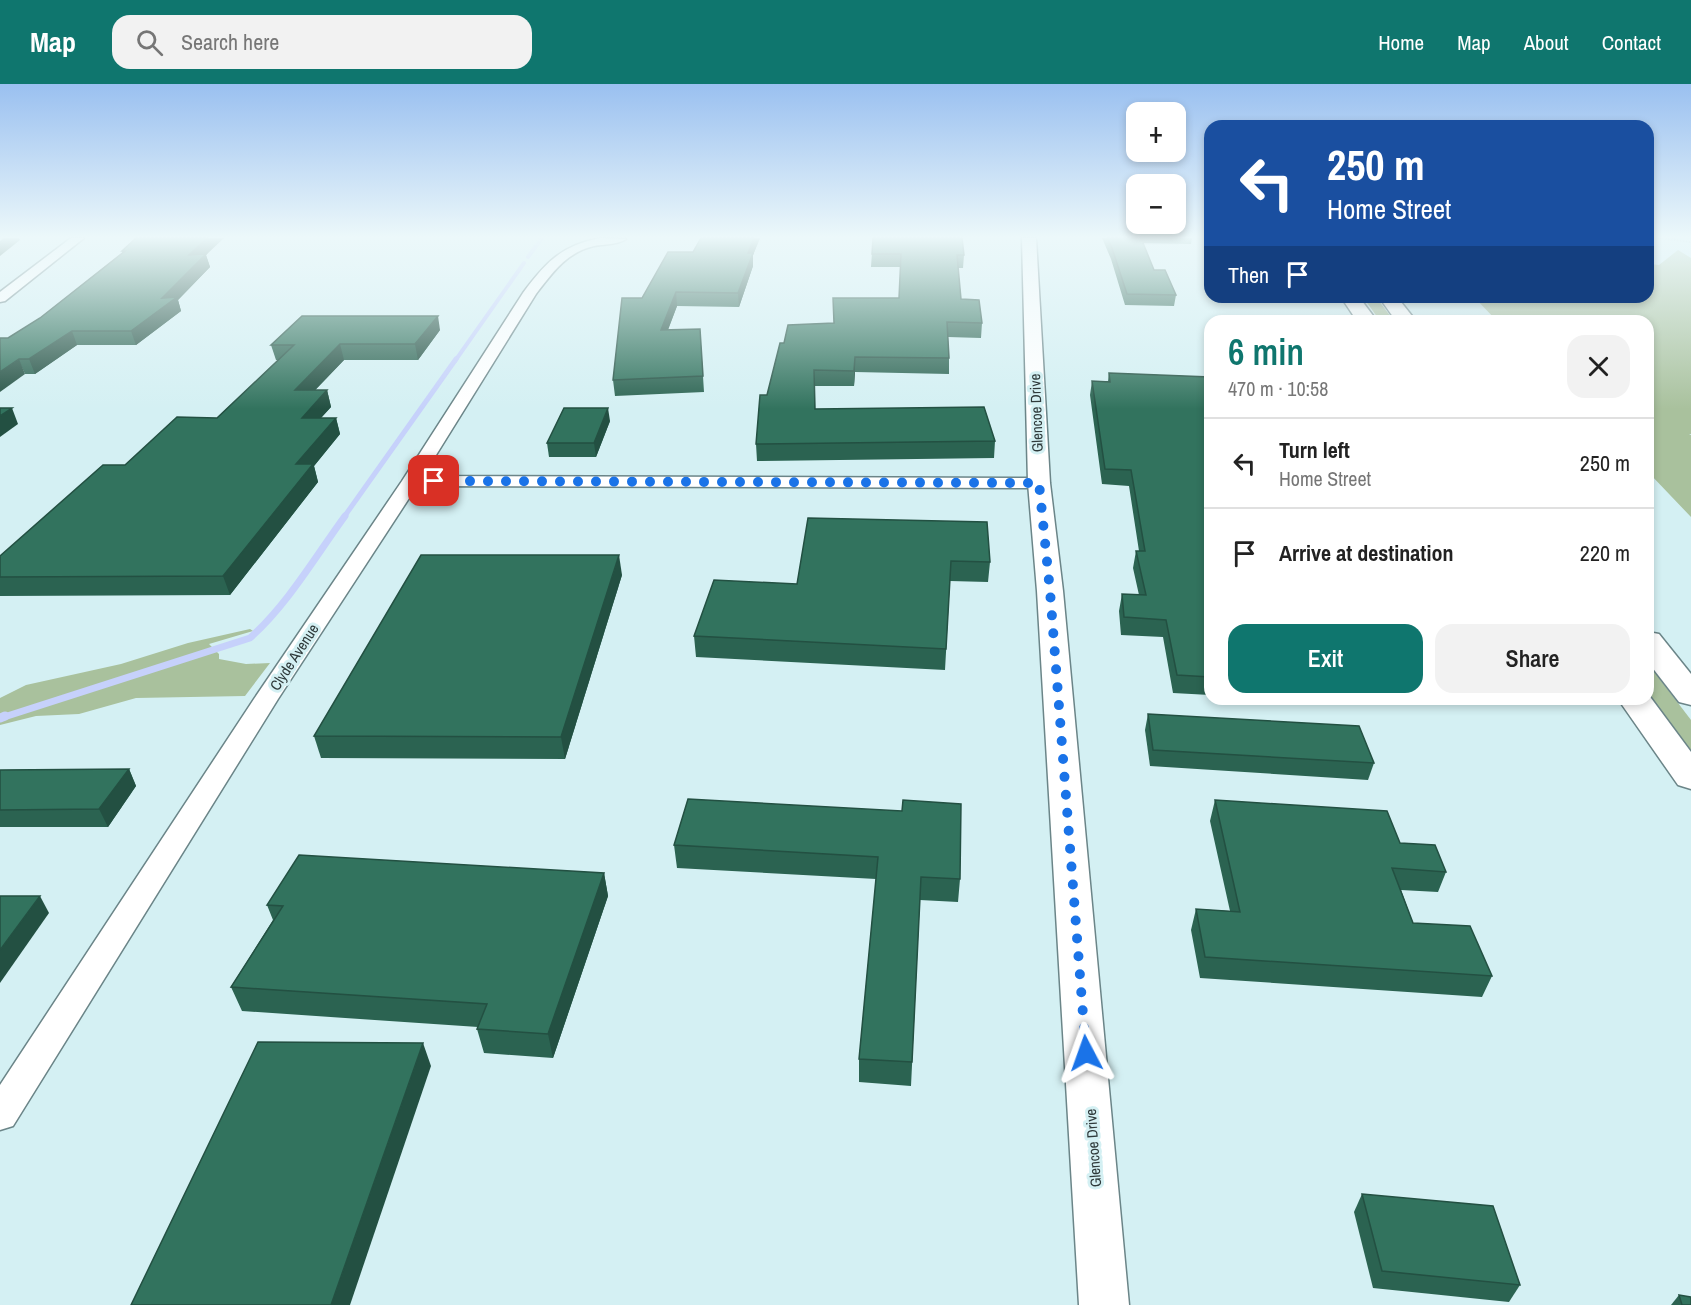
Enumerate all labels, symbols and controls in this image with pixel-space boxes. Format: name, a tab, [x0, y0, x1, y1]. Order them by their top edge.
search box	[112, 15, 532, 69]
text: Map	[30, 23, 76, 61]
icon: search	[133, 26, 166, 59]
text: Search here	[181, 27, 279, 57]
text: Home	[1378, 28, 1424, 57]
text: Map	[1457, 28, 1491, 57]
text: About	[1524, 28, 1569, 57]
text: Contact	[1602, 28, 1661, 57]
map controls	[1126, 102, 1186, 234]
button: +	[1126, 102, 1186, 162]
text: 250 m	[1327, 137, 1425, 193]
icon: left	[1228, 144, 1306, 222]
button: −	[1126, 174, 1186, 234]
text: Home Street	[1327, 191, 1451, 227]
icon: arrive	[1281, 258, 1314, 291]
text: Then	[1228, 260, 1269, 290]
text: 6 min	[1228, 328, 1304, 376]
button: close	[1567, 335, 1630, 398]
street label: Glencoe Drive	[1024, 373, 1048, 453]
text: 470 m · 10:58	[1228, 375, 1328, 402]
text: Turn left	[1279, 435, 1350, 465]
icon: left	[1228, 447, 1261, 480]
text: 250 m	[1580, 448, 1630, 478]
pin	[408, 455, 459, 506]
icon: arrive	[417, 464, 450, 497]
text: Home Street	[1279, 465, 1371, 492]
icon: arrive	[1228, 537, 1261, 570]
text: Arrive at destination	[1279, 538, 1453, 568]
text: 220 m	[1580, 538, 1630, 568]
street label: Clyde Avenue	[265, 619, 324, 694]
button: Exit	[1228, 624, 1423, 693]
button: Share	[1435, 624, 1630, 693]
position arrow	[1054, 1021, 1118, 1085]
street label: Glencoe Drive	[1080, 1108, 1106, 1188]

